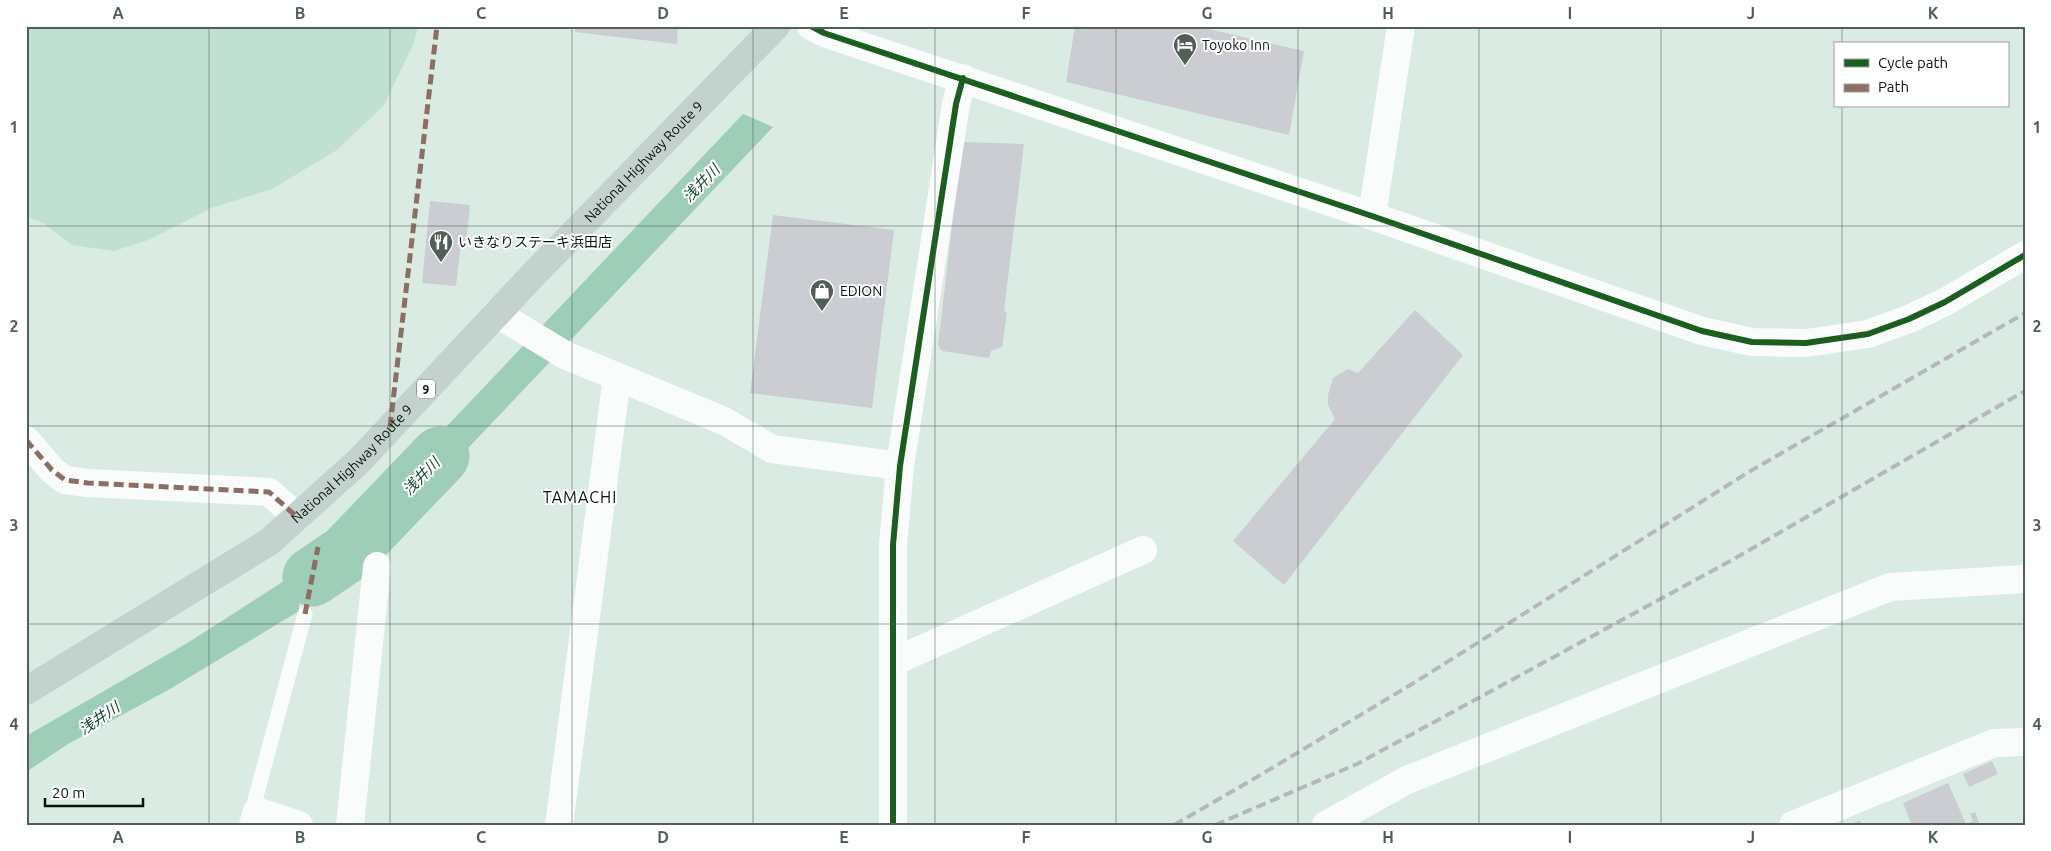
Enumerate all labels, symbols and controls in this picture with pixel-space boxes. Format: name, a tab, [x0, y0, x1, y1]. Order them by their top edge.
text: A	[112, 4, 124, 22]
text: B	[295, 4, 305, 22]
text: C	[476, 4, 486, 22]
text: D	[657, 4, 669, 22]
text: E	[839, 4, 849, 22]
text: F	[1022, 4, 1031, 22]
text: G	[1201, 4, 1213, 22]
text: H	[1382, 4, 1394, 22]
text: I	[1568, 4, 1572, 22]
text: J	[1747, 4, 1755, 22]
text: K	[1928, 4, 1939, 22]
hotel icon: Toyoko Inn	[1172, 32, 1198, 66]
place label: Toyoko Inn	[1202, 37, 1270, 53]
legend	[1834, 42, 2008, 108]
text: Cycle path	[1878, 54, 1948, 71]
text: Path	[1878, 78, 1909, 95]
street label: National Highway Route 9	[581, 98, 706, 226]
text: 1	[9, 118, 19, 136]
text: 1	[2032, 118, 2042, 136]
water label: 浅井川	[679, 159, 724, 205]
restaurant icon: いきなりステーキ浜田店	[428, 229, 454, 263]
place label: いきなりステーキ浜田店	[458, 234, 612, 250]
shop icon: EDION	[809, 278, 835, 312]
place label: EDION	[840, 283, 882, 299]
text: 2	[9, 317, 19, 335]
text: 2	[2032, 317, 2042, 335]
road number: 9	[417, 379, 435, 398]
street label: National Highway Route 9	[288, 401, 416, 526]
water label: 浅井川	[399, 452, 444, 498]
district label: TAMACHI	[543, 488, 617, 506]
text: 3	[9, 516, 19, 534]
text: 3	[2032, 516, 2042, 534]
water label: 浅井川	[76, 697, 124, 738]
text: 4	[9, 715, 19, 733]
text: 4	[2032, 715, 2042, 733]
scale bar	[45, 776, 142, 808]
text: 20 m	[52, 784, 85, 801]
text: A	[112, 828, 124, 846]
text: B	[295, 828, 305, 846]
text: C	[476, 828, 486, 846]
text: D	[657, 828, 669, 846]
text: E	[839, 828, 849, 846]
text: F	[1022, 828, 1031, 846]
text: G	[1201, 828, 1213, 846]
text: H	[1382, 828, 1394, 846]
text: I	[1568, 828, 1572, 846]
text: J	[1747, 828, 1755, 846]
text: K	[1928, 828, 1939, 846]

